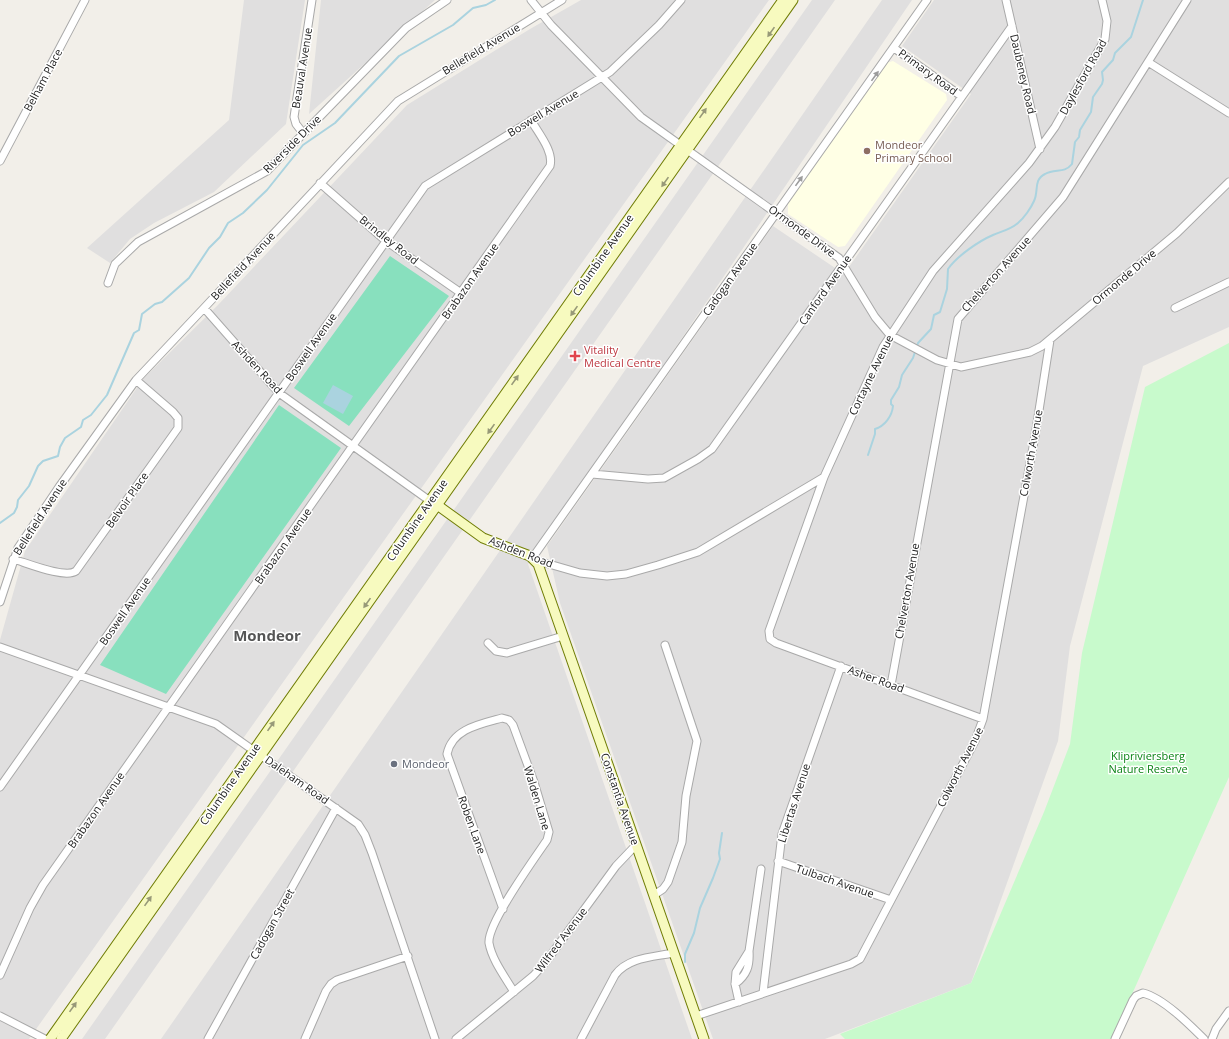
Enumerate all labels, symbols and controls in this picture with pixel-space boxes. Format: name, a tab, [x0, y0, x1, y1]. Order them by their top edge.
street label: Bellefield Avenue	[439, 19, 522, 78]
street label: Beauval Avenue	[288, 26, 315, 109]
one-way arrow	[767, 27, 775, 37]
street label: Daubeney Road	[1007, 33, 1040, 115]
street label: Daylesford Road	[1056, 36, 1110, 117]
street label: Primary Road	[896, 45, 961, 98]
street label: Belham Place	[20, 46, 65, 114]
one-way arrow	[870, 70, 879, 81]
street label: Boswell Avenue	[504, 85, 581, 140]
one-way arrow	[699, 108, 707, 118]
street label: Riverside Drive	[259, 111, 324, 176]
place label: Mondeor Primary School	[875, 137, 952, 165]
marker: Mondeor Primary School	[862, 146, 872, 156]
one-way arrow	[795, 176, 803, 187]
one-way arrow	[661, 177, 669, 187]
street label: Ormonde Drive	[766, 201, 839, 260]
street label: Columbine Avenue	[569, 211, 637, 299]
street label: Brindley Road	[357, 212, 422, 268]
street label: Bellefield Avenue	[207, 228, 278, 303]
street label: Chelverton Avenue	[958, 233, 1034, 315]
street label: Brabazon Avenue	[438, 239, 502, 322]
street label: Cadogan Avenue	[699, 239, 761, 318]
street label: Ormonde Drive	[1088, 245, 1159, 308]
street label: Canford Avenue	[795, 252, 854, 328]
one-way arrow	[570, 306, 578, 316]
street label: Boswell Avenue	[281, 309, 340, 384]
street label: Cortayne Avenue	[845, 332, 897, 417]
street label: Ashden Road	[229, 337, 286, 397]
place label: Vitality Medical Centre	[584, 342, 661, 370]
marker: Vitality Medical Centre	[569, 350, 581, 362]
one-way arrow	[511, 374, 519, 385]
street label: Colworth Avenue	[1016, 408, 1046, 497]
one-way arrow	[487, 423, 495, 434]
street label: Belvoir Place	[102, 469, 151, 531]
street label: Bellefield Avenue	[9, 476, 70, 558]
street label: Columbine Avenue	[383, 476, 451, 564]
street label: Brabazon Avenue	[251, 504, 315, 587]
street label: Ashden Road	[487, 532, 555, 571]
street label: Chelverton Avenue	[891, 542, 922, 640]
street label: Boswell Avenue	[95, 573, 154, 648]
one-way arrow	[363, 598, 371, 609]
district label: Mondeor	[233, 625, 301, 645]
street label: Asher Road	[846, 661, 906, 696]
one-way arrow	[267, 721, 275, 731]
street label: Colworth Avenue	[933, 724, 986, 809]
street label: Columbine Avenue	[196, 740, 264, 828]
park label: Klipriviersberg Nature Reserve	[1108, 748, 1188, 776]
street label: Constantia Avenue	[598, 751, 643, 847]
street label: Daleham Road	[262, 752, 332, 807]
place label: Mondeor	[402, 756, 450, 771]
marker: Mondeor	[389, 759, 399, 769]
street label: Libertas Avenue	[774, 761, 813, 844]
street label: Walden Lane	[521, 764, 554, 832]
street label: Brabazon Avenue	[64, 768, 128, 851]
street label: Roben Lane	[455, 794, 490, 856]
street label: Tulbach Avenue	[794, 860, 876, 901]
street label: Cadogan Street	[246, 886, 297, 962]
one-way arrow	[144, 896, 152, 906]
street label: Wilfred Avenue	[531, 904, 590, 975]
one-way arrow	[69, 1002, 77, 1012]

